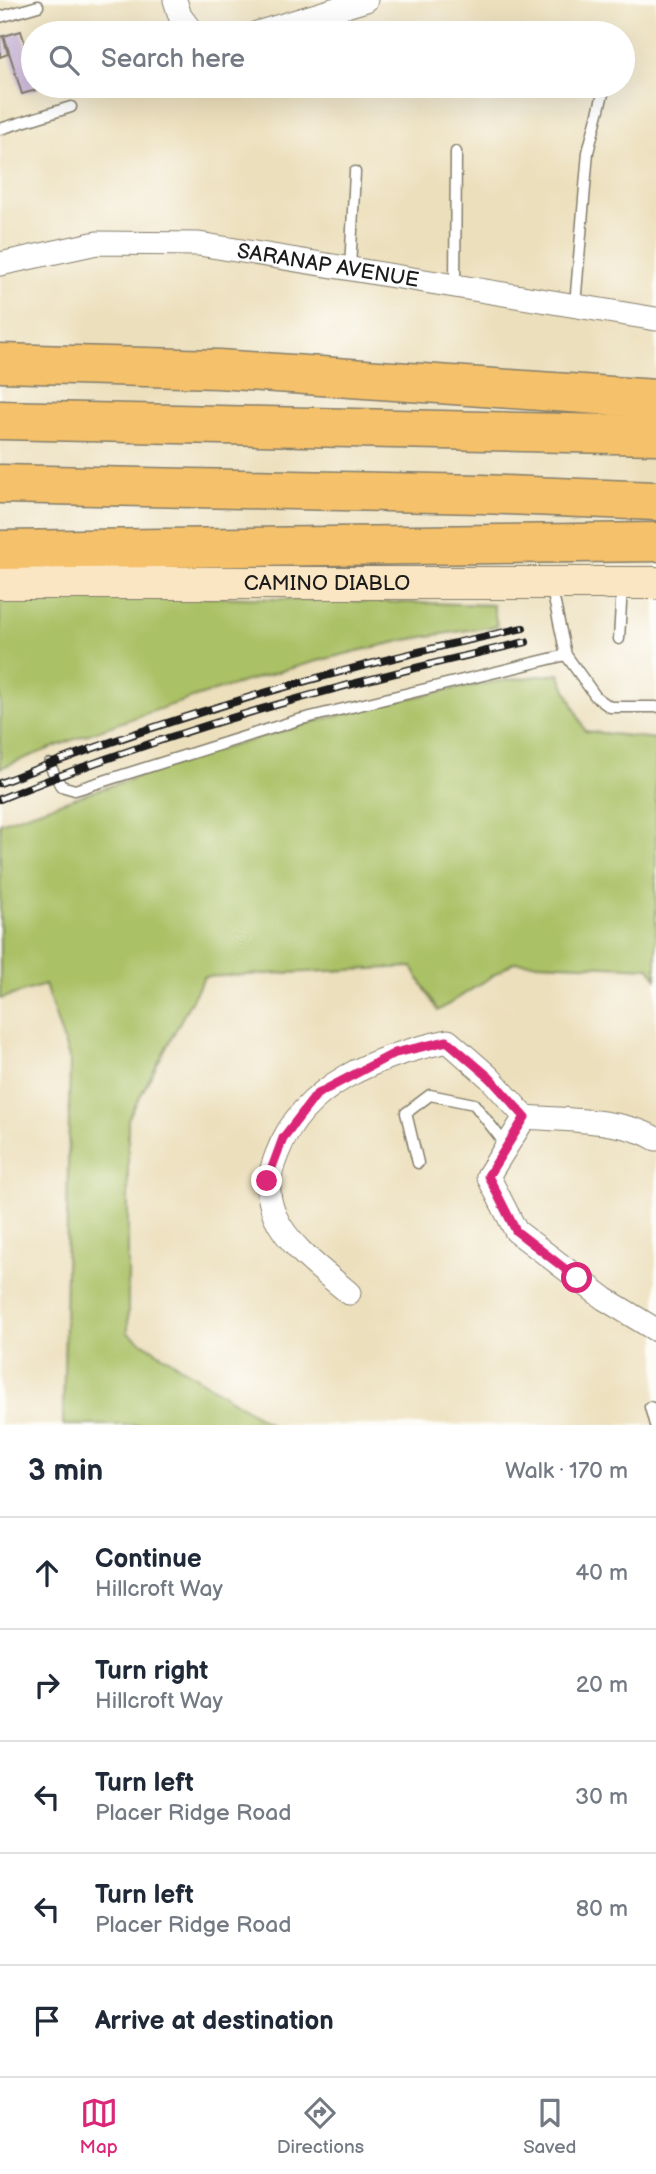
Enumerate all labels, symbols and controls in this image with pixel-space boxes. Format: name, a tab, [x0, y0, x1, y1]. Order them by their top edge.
search box	[21, 21, 635, 98]
icon: search	[45, 41, 83, 79]
text: Search here	[101, 44, 245, 75]
street label: SARANAP AVENUE	[235, 238, 421, 292]
street label: CAMINO DIABLO	[244, 571, 410, 596]
route end	[251, 1165, 282, 1196]
route start	[561, 1262, 592, 1293]
text: 3 min	[28, 1453, 103, 1489]
text: Walk · 170 m	[505, 1457, 628, 1485]
text: Continue	[95, 1544, 202, 1575]
icon: ahead	[28, 1554, 66, 1592]
text: 40 m	[575, 1559, 628, 1587]
text: Hillcroft Way	[95, 1575, 223, 1603]
text: Turn right	[95, 1656, 208, 1687]
icon: right	[28, 1666, 66, 1704]
text: 20 m	[576, 1671, 628, 1699]
text: Hillcroft Way	[95, 1687, 223, 1715]
text: Turn left	[95, 1768, 194, 1799]
icon: left	[28, 1778, 66, 1816]
text: 30 m	[575, 1783, 628, 1811]
text: Placer Ridge Road	[95, 1799, 292, 1827]
text: Turn left	[95, 1880, 194, 1911]
icon: left	[28, 1890, 66, 1928]
text: 80 m	[576, 1895, 628, 1923]
text: Placer Ridge Road	[95, 1911, 292, 1939]
icon: arrive	[28, 2002, 66, 2040]
text: Arrive at destination	[95, 2006, 334, 2037]
tab: Map	[80, 2094, 118, 2159]
tab: Directions	[277, 2094, 364, 2159]
tab: Saved	[523, 2094, 576, 2159]

